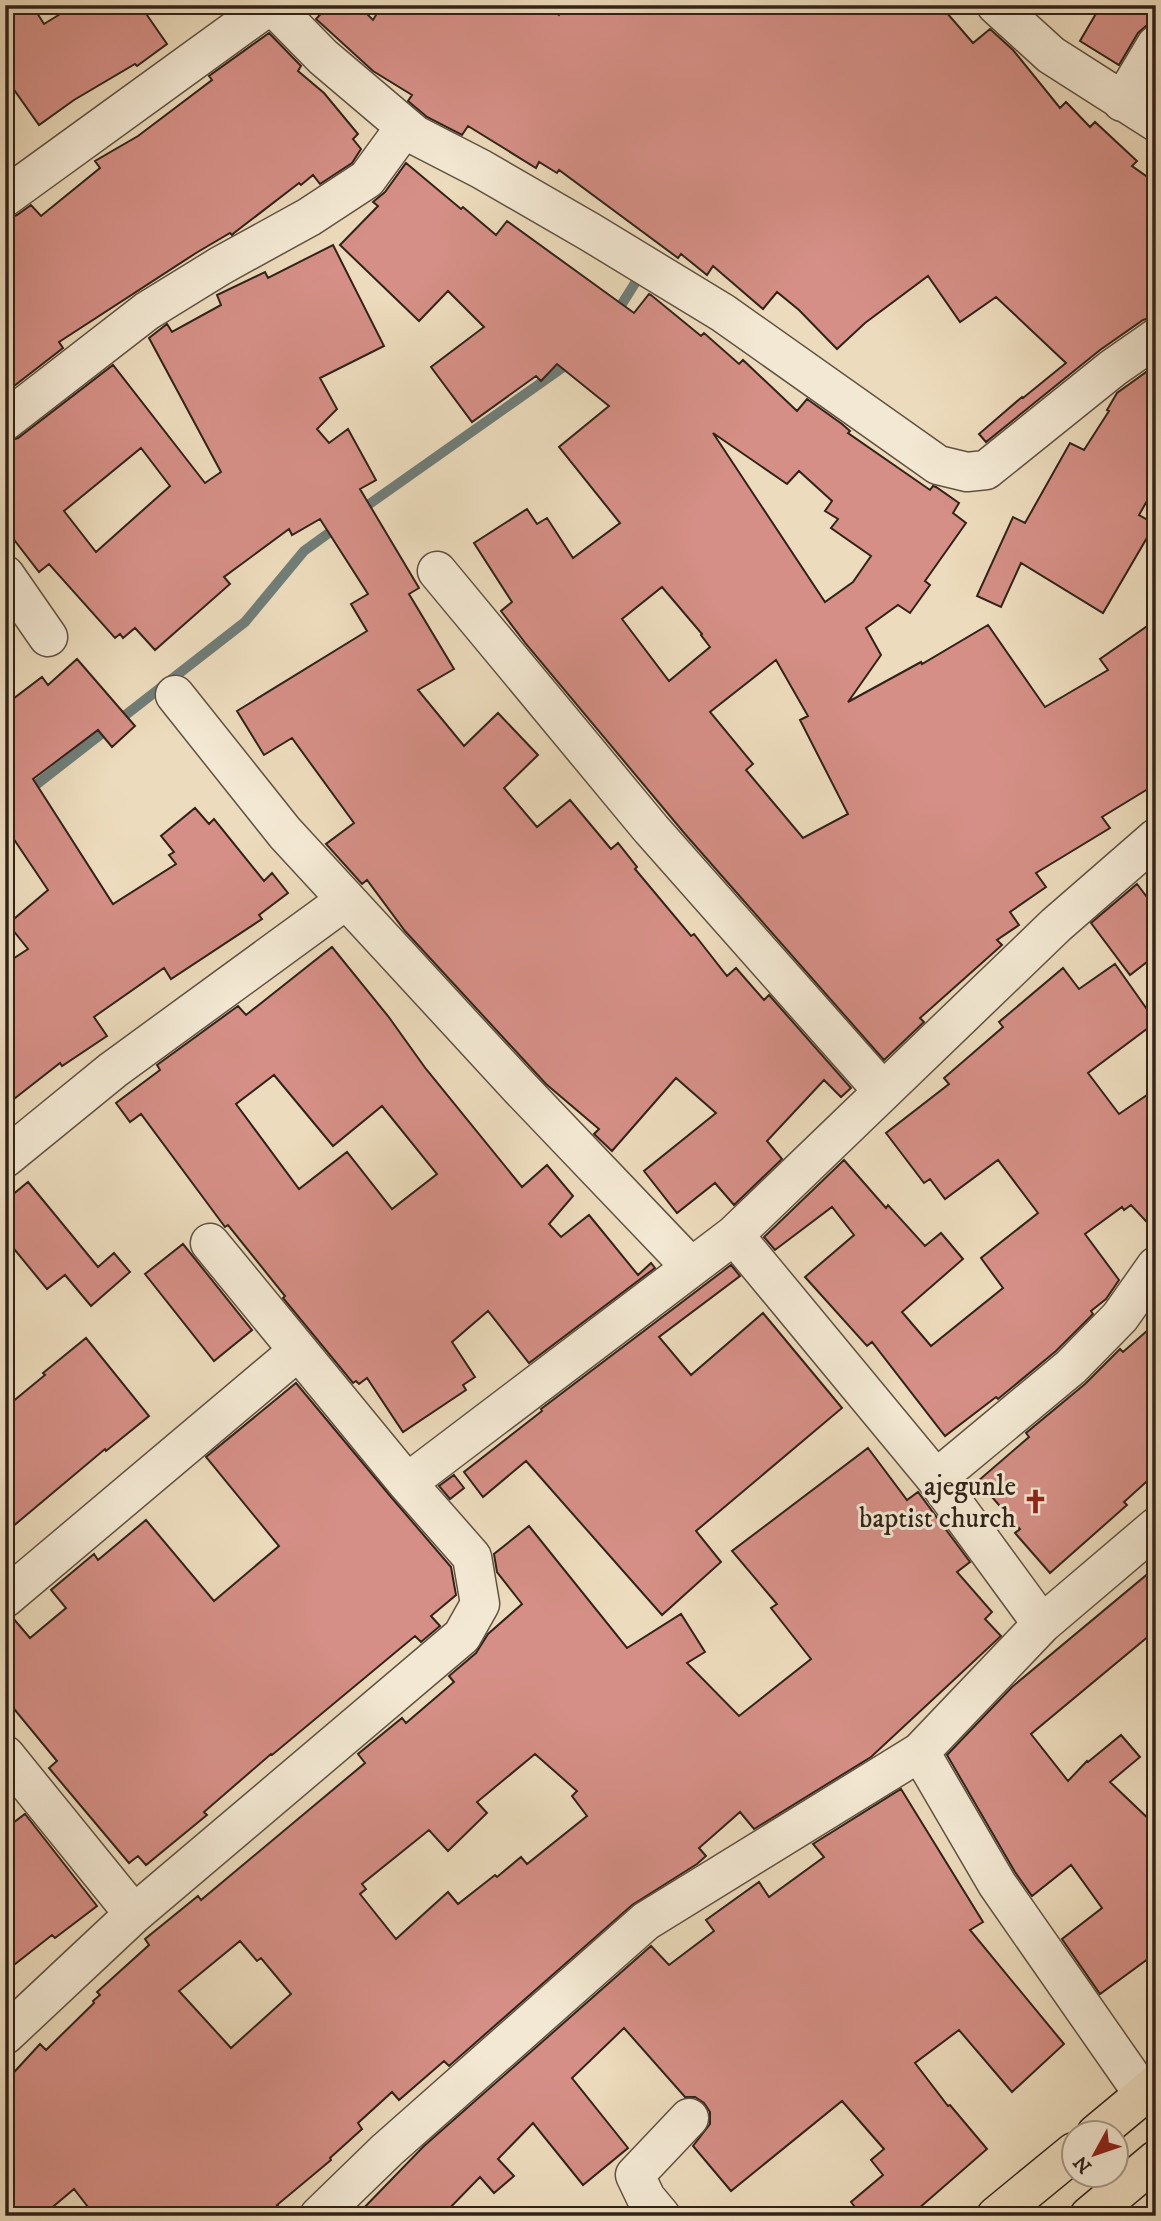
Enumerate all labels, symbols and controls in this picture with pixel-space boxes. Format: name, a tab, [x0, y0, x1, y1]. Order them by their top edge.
place label: ajegunle baptist church	[859, 1469, 1016, 1536]
church icon: ajegunle baptist church	[1022, 1487, 1050, 1515]
north arrow	[1060, 2120, 1130, 2190]
text: N	[1069, 2150, 1097, 2177]

